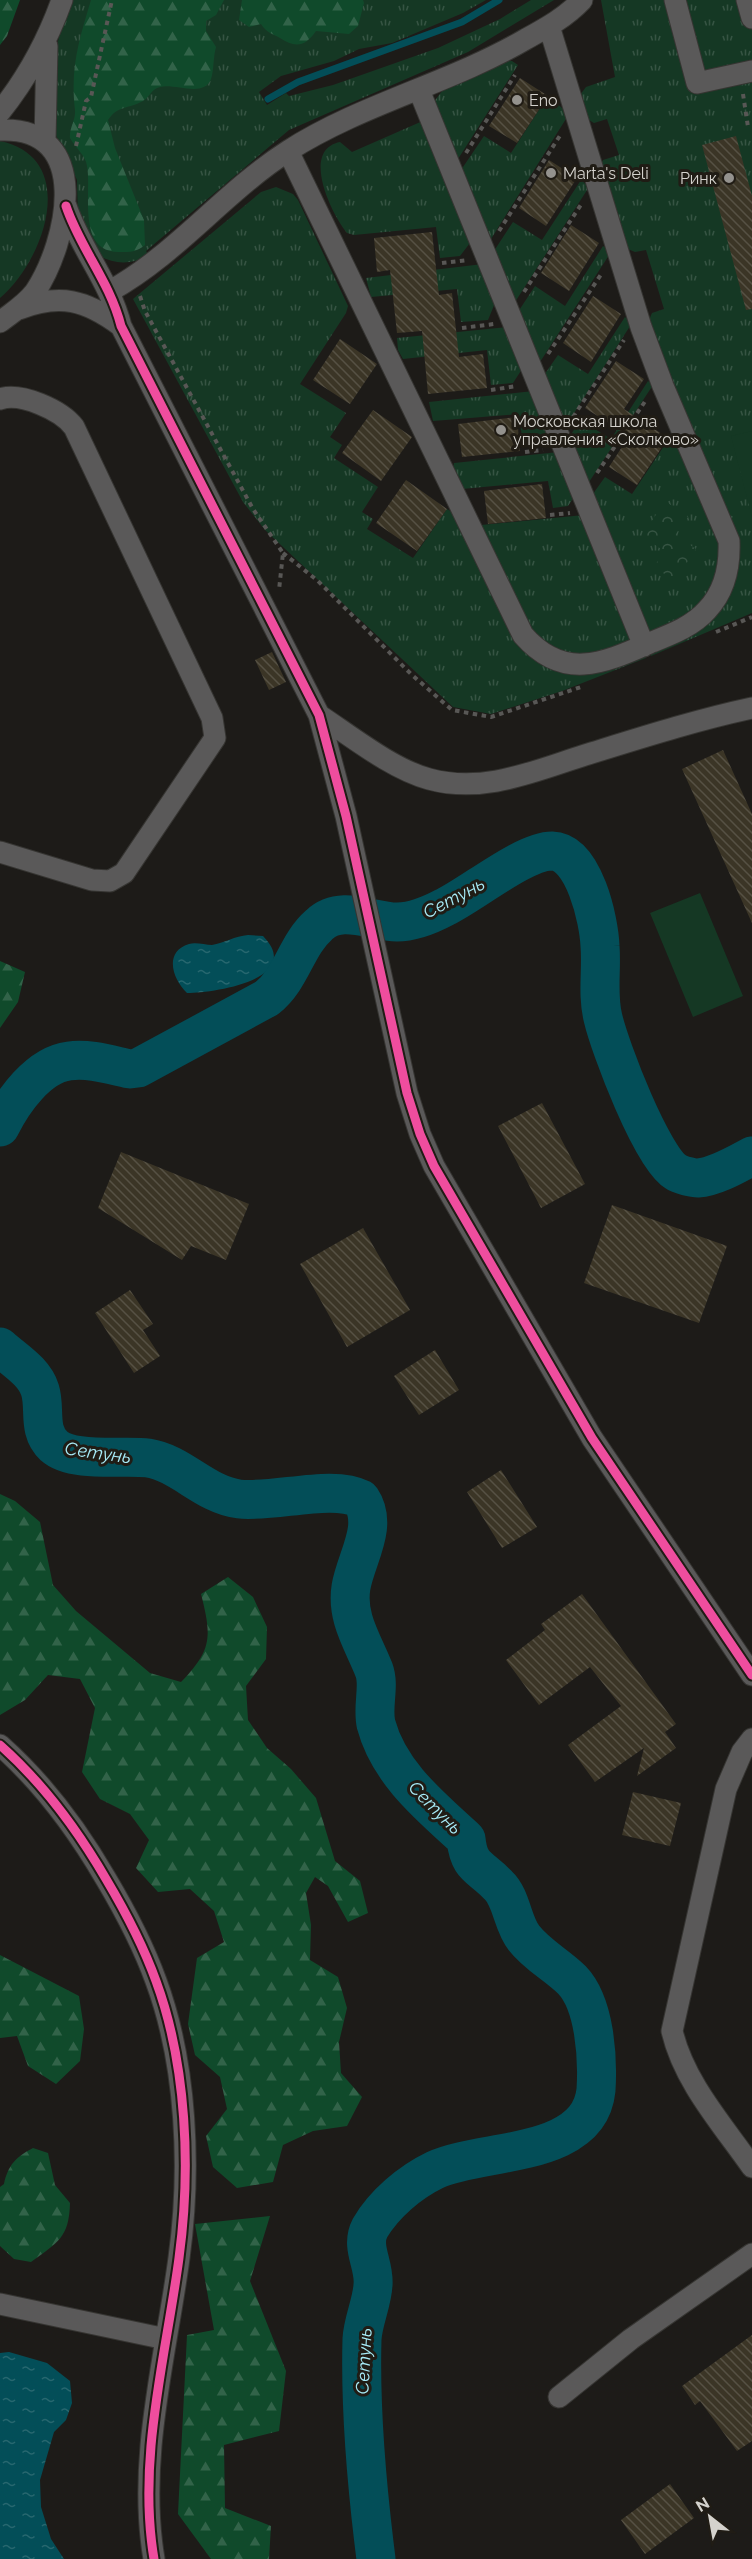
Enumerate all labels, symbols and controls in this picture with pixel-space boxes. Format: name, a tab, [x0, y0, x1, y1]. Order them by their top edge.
place label: Eno	[529, 91, 558, 110]
marker: Eno	[510, 93, 524, 107]
place label: Marta's Deli	[563, 164, 649, 183]
marker: Marta's Deli	[544, 166, 558, 180]
place label: Ринк	[680, 169, 717, 188]
marker: Ринк	[722, 171, 736, 185]
place label: Московская школа управления «Сколково»	[513, 412, 699, 449]
marker: Московская школа управления «Сколково»	[494, 423, 508, 437]
water label: Сетунь	[419, 873, 488, 923]
water label: Сетунь	[64, 1437, 133, 1468]
water label: Сетунь	[404, 1777, 466, 1839]
water label: Сетунь	[351, 2327, 376, 2395]
north arrow	[680, 2487, 740, 2547]
text: N	[692, 2493, 713, 2516]

